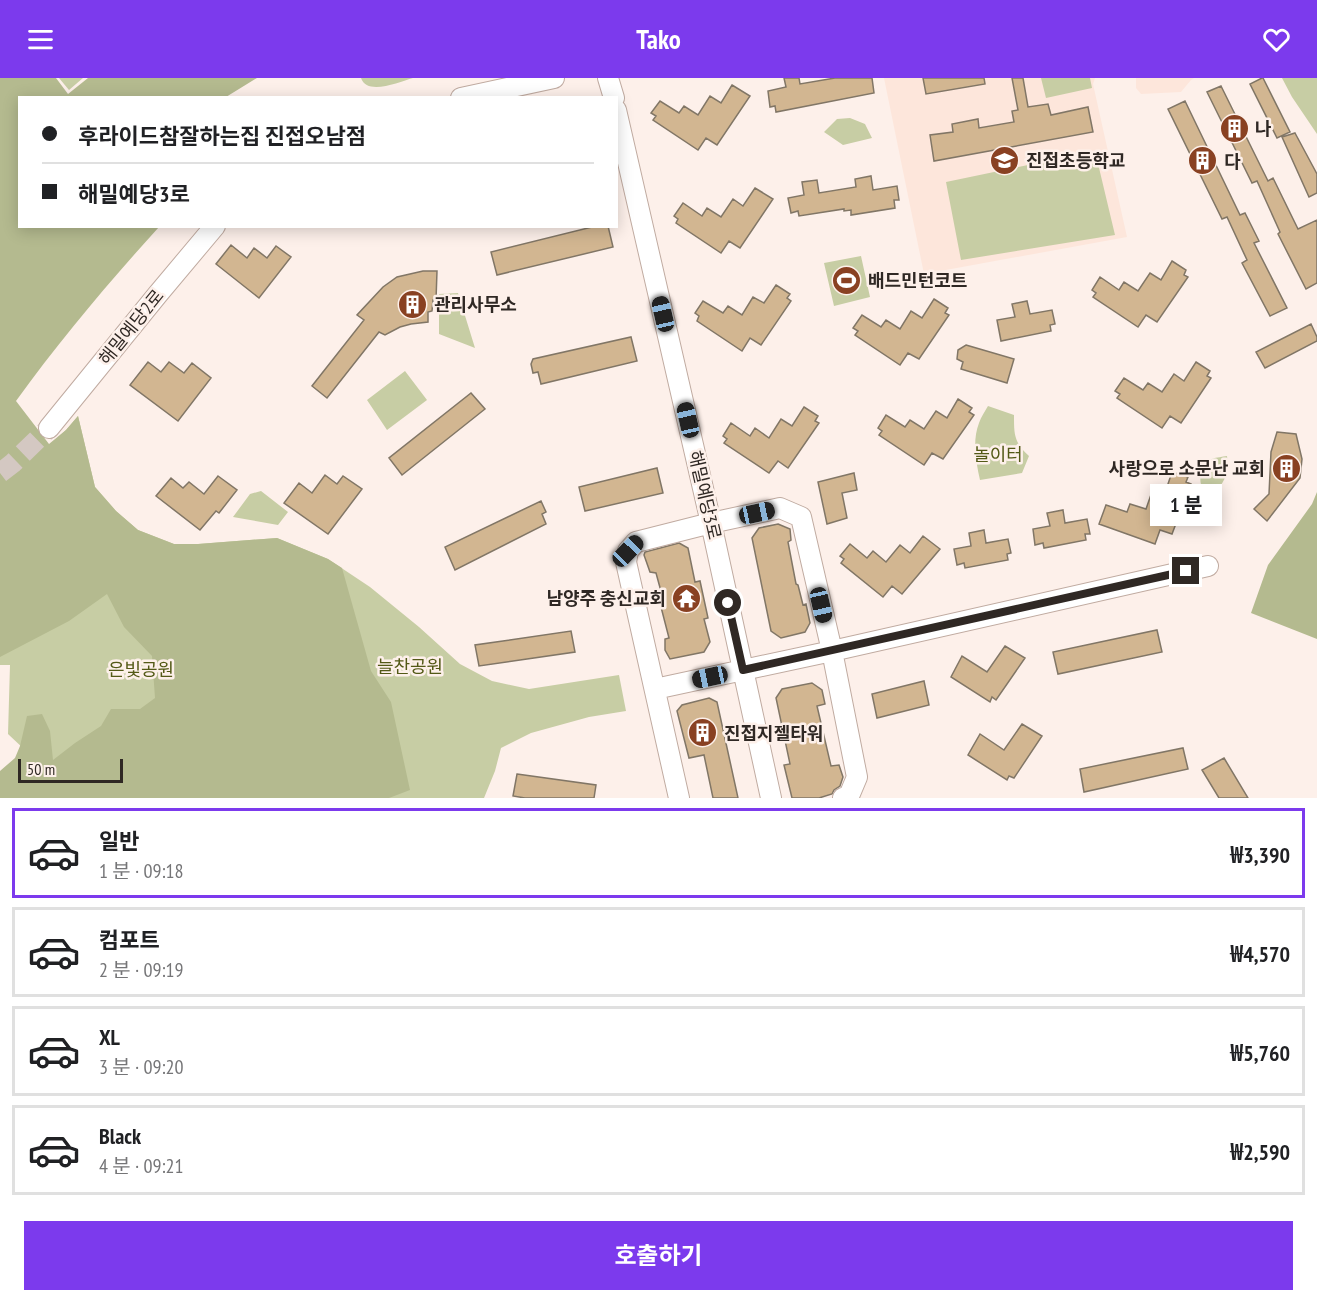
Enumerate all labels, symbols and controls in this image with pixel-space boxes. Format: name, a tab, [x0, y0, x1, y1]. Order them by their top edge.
text: Tako	[636, 22, 681, 56]
icon: menu	[24, 23, 57, 56]
icon: heart	[1260, 23, 1293, 56]
building icon: 나	[1218, 112, 1250, 144]
place label: 나	[1255, 117, 1272, 140]
text: 후라이드참잘하는집 진접오남점	[78, 122, 366, 150]
school or university icon: 진접초등학교	[989, 144, 1021, 176]
building icon: 다	[1187, 145, 1219, 177]
place label: 진접초등학교	[1026, 149, 1125, 172]
place label: 다	[1224, 150, 1241, 173]
text: 해밀예당3로	[78, 180, 190, 208]
sports icon: 배드민턴코트	[831, 264, 863, 296]
place label: 배드민턴코트	[868, 269, 967, 292]
street label: 해밀예당2로	[93, 284, 169, 370]
building icon: 관리사무소	[397, 288, 429, 320]
place label: 관리사무소	[434, 293, 517, 316]
car	[650, 294, 676, 334]
car	[675, 400, 701, 440]
park label: 놀이터	[973, 443, 1023, 466]
street label: 해밀예당3로	[684, 448, 726, 542]
building icon: 사랑으로 소문난 교회	[1270, 452, 1302, 484]
place label: 사랑으로 소문난 교회	[1109, 457, 1265, 480]
callout: 1 분	[1150, 484, 1222, 526]
text: 1 분	[1170, 492, 1202, 518]
car	[738, 500, 776, 526]
car	[609, 532, 647, 570]
route end	[1172, 557, 1199, 584]
temple icon: 남양주 충신교회	[671, 582, 703, 614]
car	[808, 585, 834, 625]
place label: 남양주 충신교회	[546, 587, 666, 610]
route start	[714, 589, 741, 616]
park label: 늘찬공원	[377, 655, 443, 678]
park label: 은빛공원	[108, 658, 174, 681]
car	[691, 664, 729, 690]
building icon: 진접지젤타워	[687, 717, 719, 749]
place label: 진접지젤타워	[724, 722, 823, 745]
scale bar	[18, 756, 123, 784]
text: 50 m	[27, 759, 55, 779]
icon: car	[27, 826, 81, 880]
text: 일반	[99, 827, 139, 855]
text: ₩3,390	[1230, 841, 1290, 869]
text: 1 분 · 09:18	[99, 858, 184, 884]
icon: car	[27, 925, 81, 979]
text: 컴포트	[99, 926, 160, 954]
text: ₩4,570	[1230, 940, 1290, 968]
text: 2 분 · 09:19	[99, 957, 184, 983]
text: XL	[99, 1023, 120, 1051]
icon: car	[27, 1024, 81, 1078]
text: ₩5,760	[1230, 1039, 1290, 1067]
text: 3 분 · 09:20	[99, 1054, 184, 1080]
text: Black	[99, 1122, 141, 1150]
icon: car	[27, 1123, 81, 1177]
text: ₩2,590	[1230, 1138, 1290, 1166]
text: 4 분 · 09:21	[99, 1153, 184, 1179]
button: 호출하기	[24, 1221, 1293, 1290]

